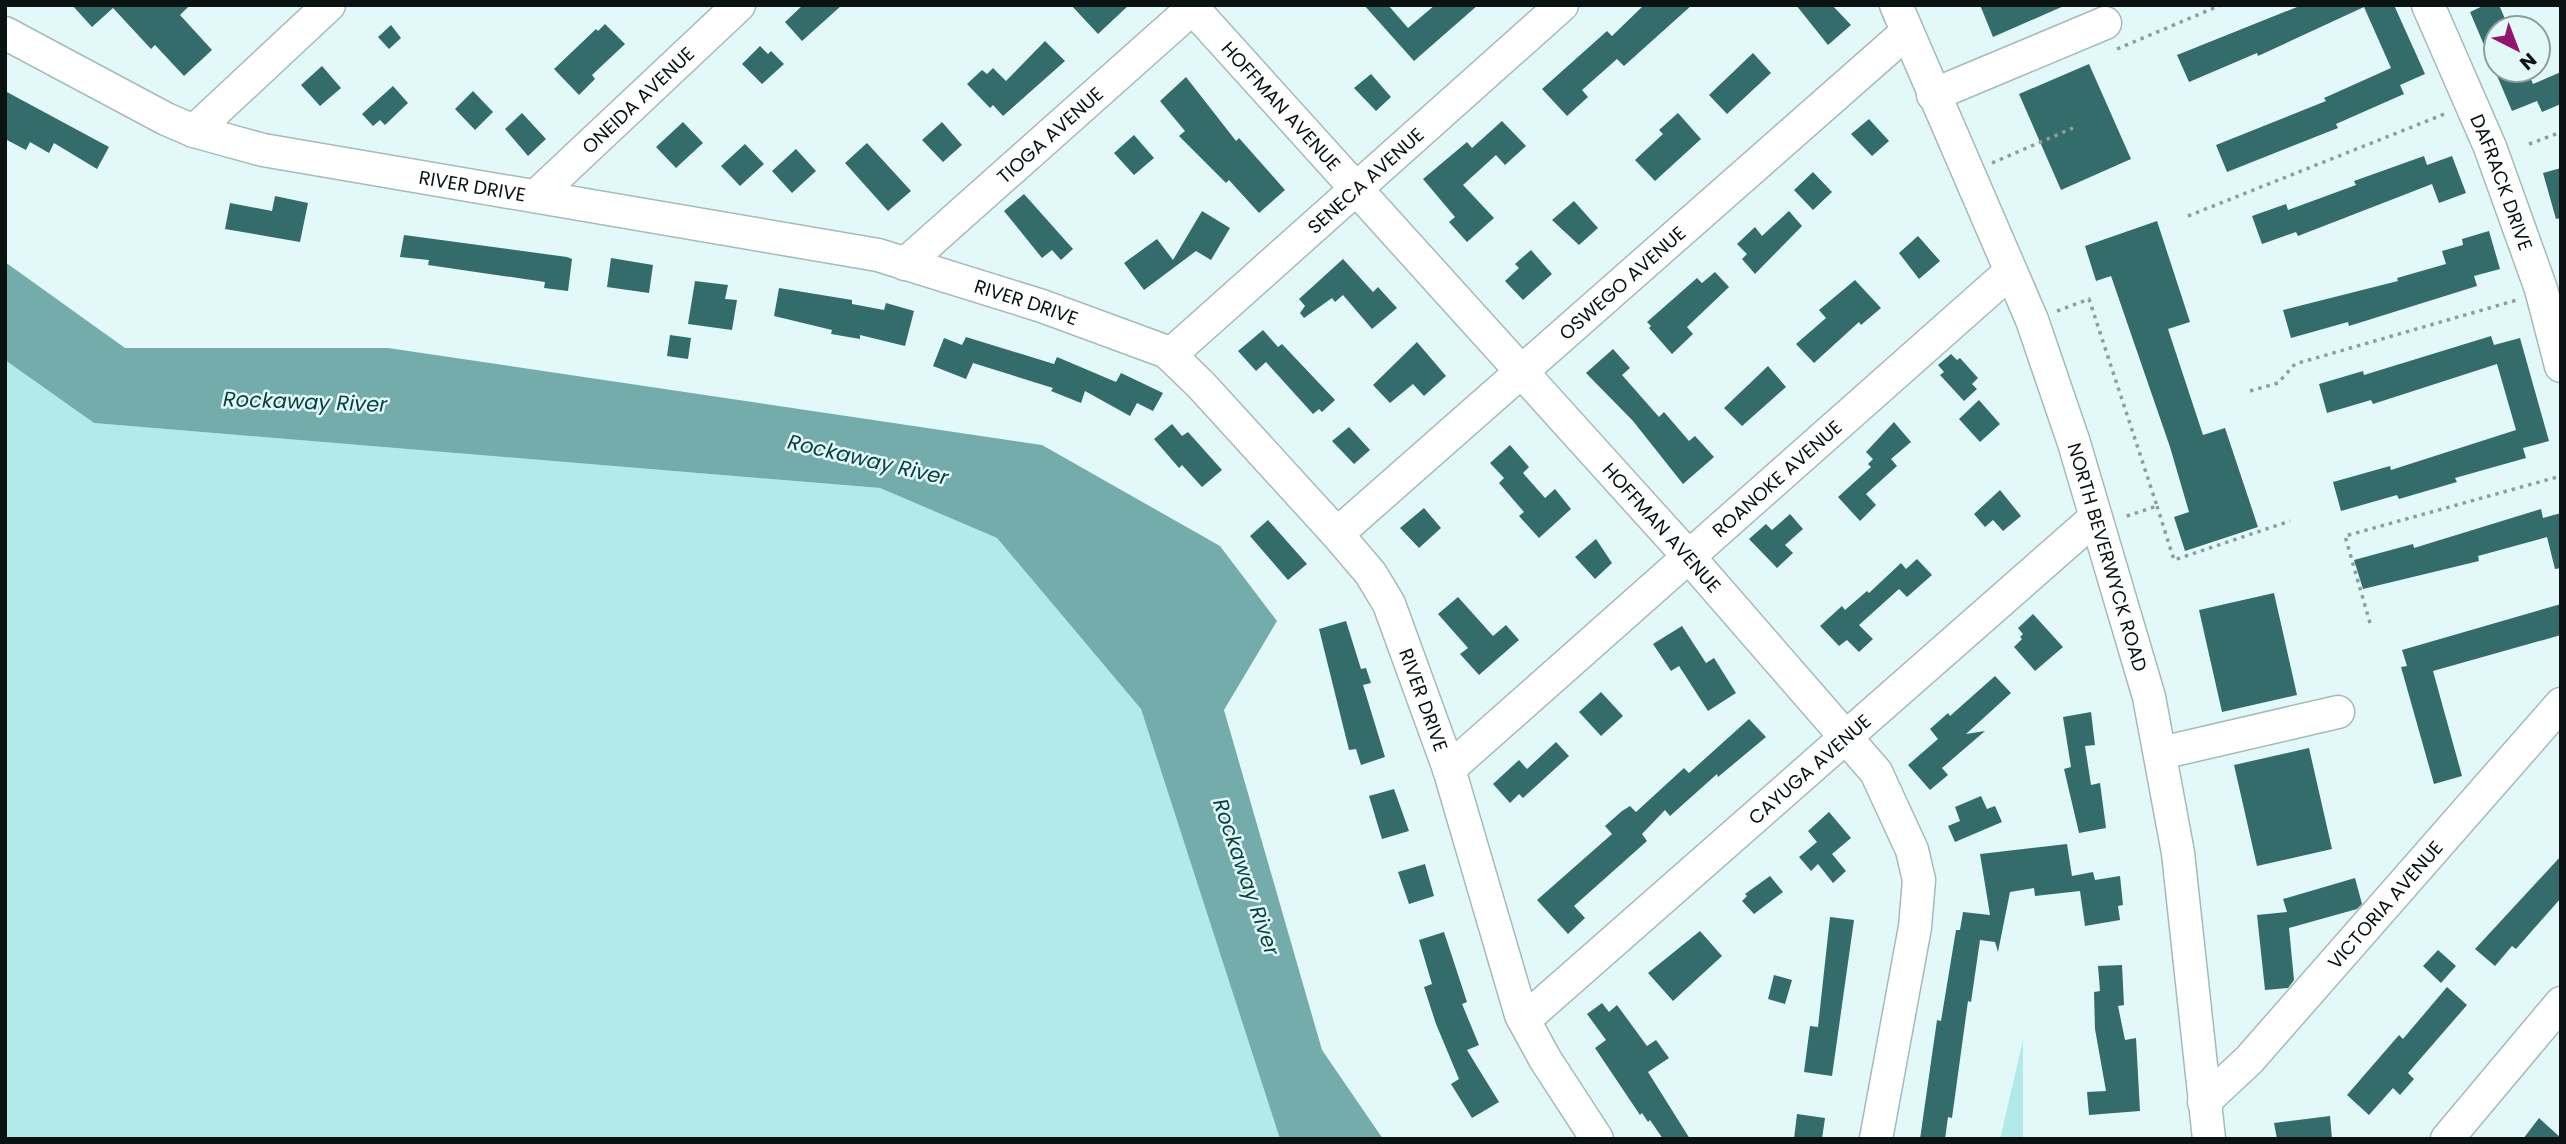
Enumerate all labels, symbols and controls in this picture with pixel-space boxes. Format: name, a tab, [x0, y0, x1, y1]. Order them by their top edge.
north arrow	[2482, 14, 2552, 84]
street label: HOFFMAN AVENUE	[1215, 36, 1347, 177]
street label: ONEIDA AVENUE	[576, 41, 701, 160]
text: N	[2514, 46, 2542, 76]
street label: TIOGA AVENUE	[991, 81, 1109, 190]
street label: DAFRACK DRIVE	[2463, 110, 2539, 254]
street label: SENECA AVENUE	[1302, 122, 1430, 240]
street label: RIVER DRIVE	[417, 164, 528, 209]
street label: OSWEGO AVENUE	[1553, 220, 1692, 346]
street label: RIVER DRIVE	[971, 273, 1082, 332]
water label: Rockaway River	[223, 384, 389, 419]
street label: ROANOKE AVENUE	[1706, 414, 1848, 544]
water label: Rockaway River	[785, 427, 952, 492]
street label: NORTH BEVERWYCK ROAD	[2061, 439, 2154, 675]
street label: HOFFMAN AVENUE	[1596, 457, 1727, 599]
street label: RIVER DRIVE	[1392, 645, 1454, 755]
street label: CAYUGA AVENUE	[1742, 708, 1877, 831]
water label: Rockaway River	[1206, 795, 1287, 960]
street label: VICTORIA AVENUE	[2322, 835, 2449, 975]

